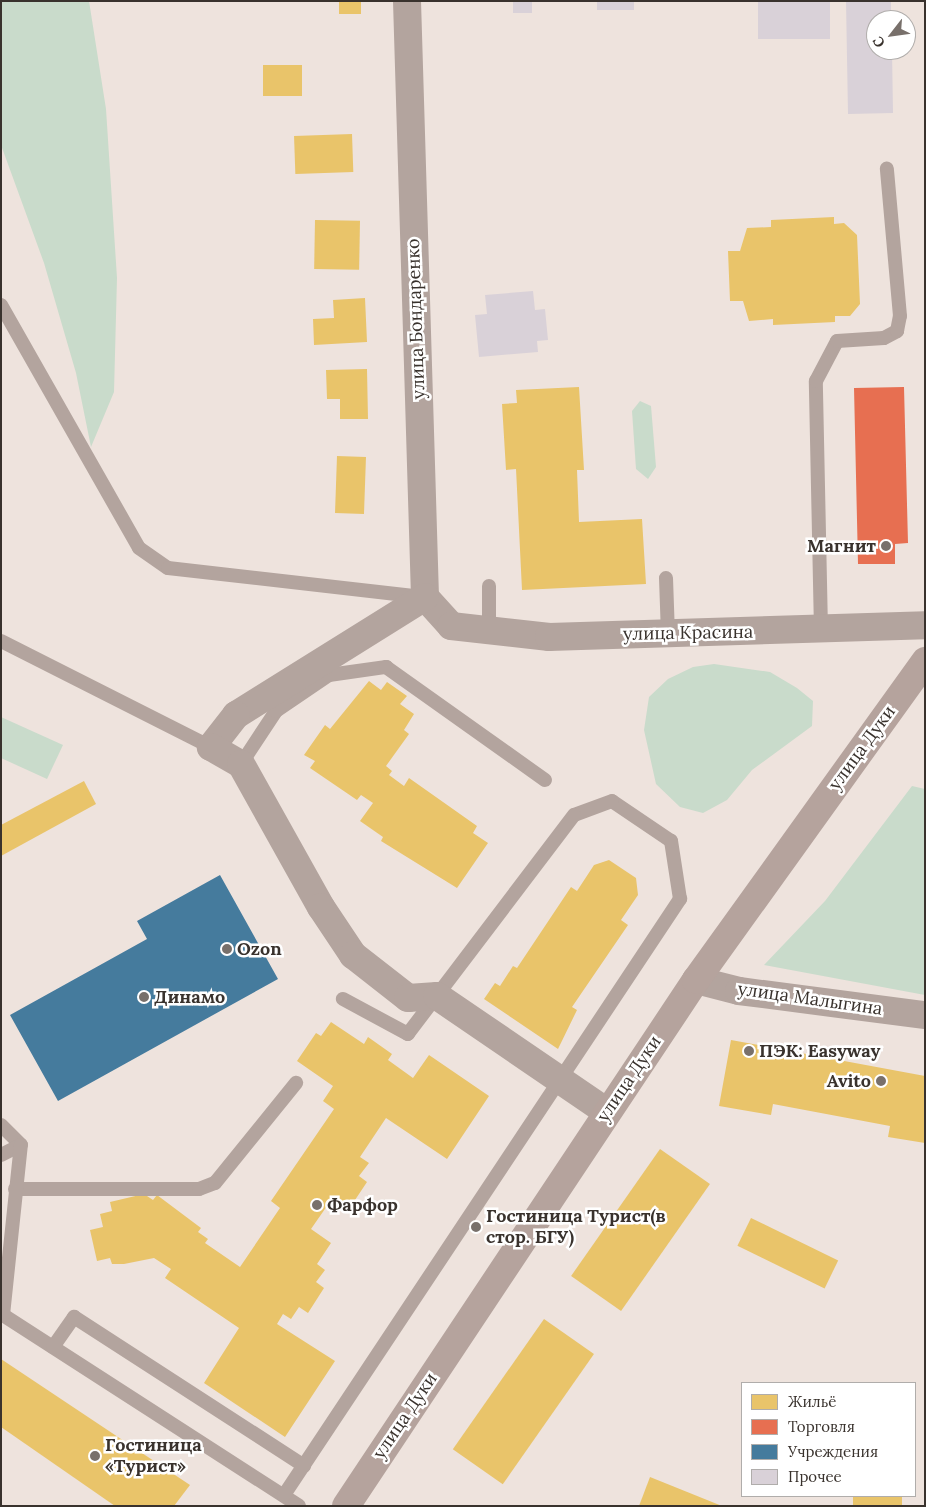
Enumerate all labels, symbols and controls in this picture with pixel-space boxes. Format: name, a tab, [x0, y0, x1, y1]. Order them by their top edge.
north arrow	[866, 10, 916, 60]
text: С	[869, 33, 889, 51]
street label: улица Бондаренко	[402, 238, 430, 400]
place label: Магнит	[807, 535, 876, 557]
marker: Магнит	[880, 540, 892, 552]
street label: улица Красина	[623, 621, 753, 645]
street label: улица Дуки	[824, 701, 900, 795]
place label: Ozon	[237, 938, 282, 960]
marker: Ozon	[221, 943, 233, 955]
street label: улица Малыгина	[736, 978, 884, 1020]
place label: Динамо	[154, 986, 225, 1008]
marker: Динамо	[138, 991, 150, 1003]
street label: улица Дуки	[592, 1032, 666, 1126]
place label: ПЭК: Easyway	[759, 1040, 880, 1062]
marker: ПЭК: Easyway	[743, 1045, 755, 1057]
place label: Avito	[827, 1070, 871, 1092]
marker: Avito	[875, 1075, 887, 1087]
place label: Фарфор	[327, 1194, 398, 1216]
marker: Фарфор	[311, 1199, 323, 1211]
place label: Гостиница Турист(в стор. БГУ)	[486, 1206, 666, 1248]
marker: Гостиница Турист(в стор. БГУ)	[470, 1221, 482, 1233]
street label: улица Дуки	[368, 1369, 442, 1463]
legend	[741, 1382, 916, 1497]
text: Жильё	[788, 1392, 836, 1411]
text: Торговля	[788, 1417, 855, 1436]
place label: Гостиница «Турист»	[105, 1435, 202, 1478]
text: Учреждения	[788, 1442, 878, 1461]
marker: Гостиница «Турист»	[89, 1450, 101, 1462]
text: Прочее	[788, 1467, 842, 1486]

